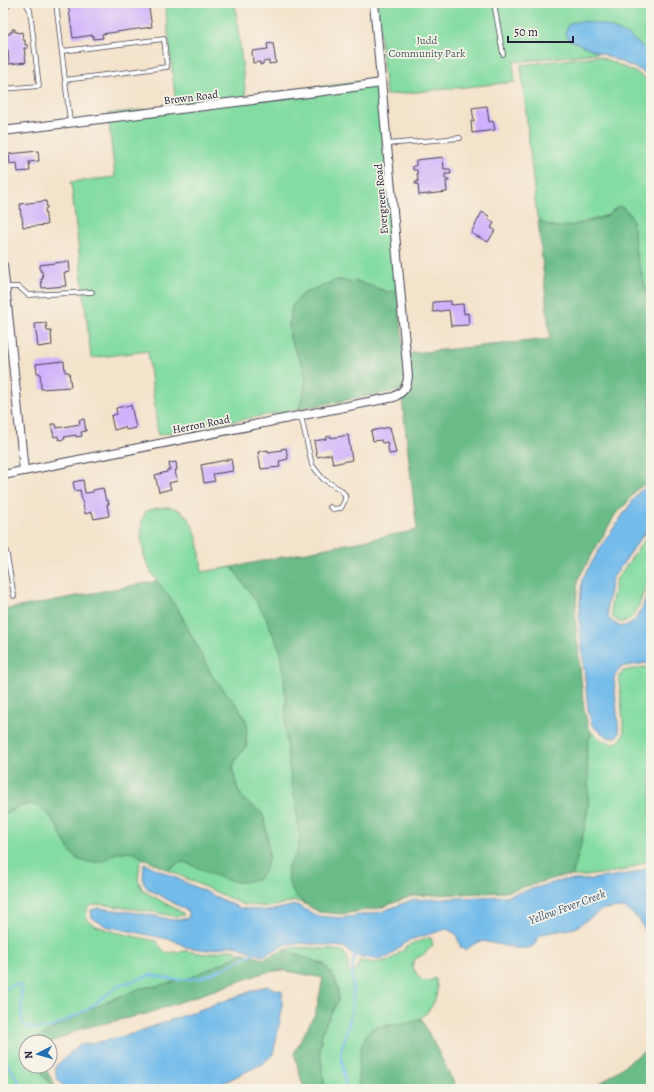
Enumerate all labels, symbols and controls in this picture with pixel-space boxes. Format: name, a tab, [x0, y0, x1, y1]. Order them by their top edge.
scale bar	[508, 18, 573, 44]
text: 50 m	[514, 24, 538, 40]
park label: Judd Community Park	[389, 33, 466, 61]
street label: Brown Road	[163, 87, 219, 108]
street label: Evergreen Road	[371, 163, 392, 235]
street label: Herron Road	[171, 412, 231, 437]
water label: Yellow Fever Creek	[526, 886, 608, 928]
north arrow	[18, 1034, 58, 1074]
text: N	[21, 1050, 36, 1060]

